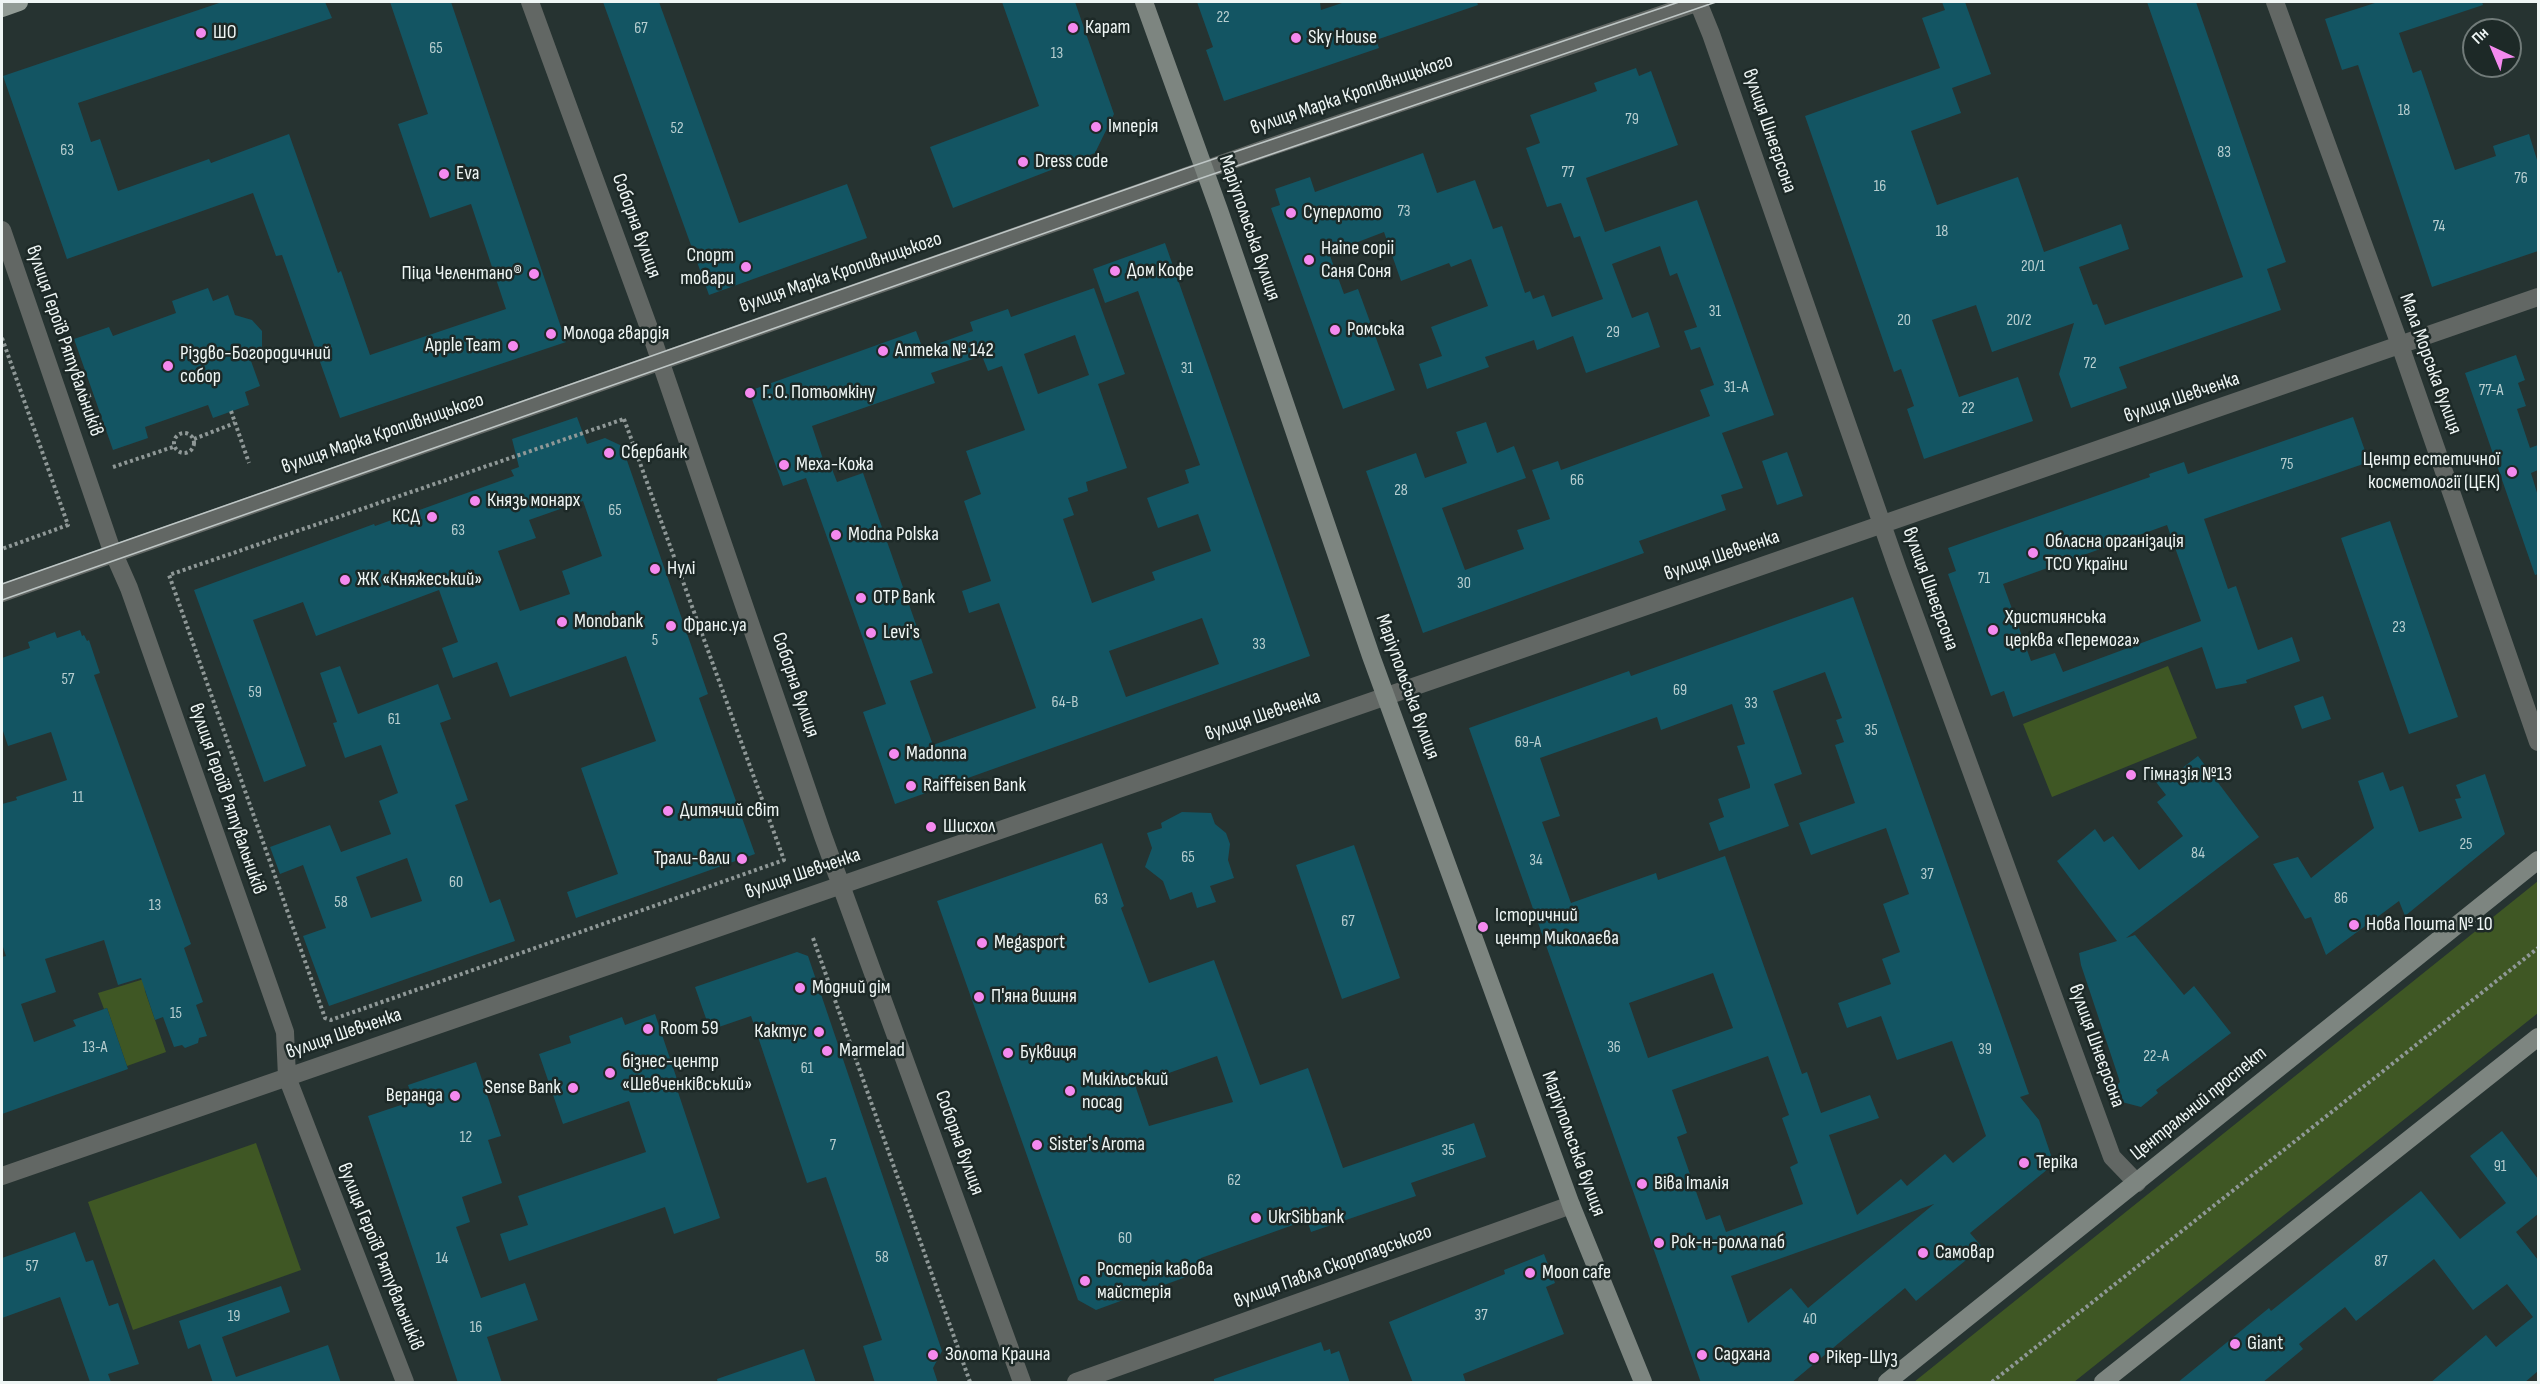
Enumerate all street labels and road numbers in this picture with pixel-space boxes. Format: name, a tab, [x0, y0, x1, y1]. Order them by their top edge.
street label: вулиця Марка Кропивницького	[1248, 49, 1456, 141]
street label: вулиця Шнеєрсона	[1737, 66, 1801, 196]
street label: Маріупольська вулиця	[1213, 152, 1285, 304]
street label: Соборна вулиця	[606, 170, 666, 282]
street label: вулиця Марка Кропивницького	[737, 227, 945, 319]
street label: вулиця Героїв Рятувальників	[20, 242, 108, 440]
street label: Мала Морська вулиця	[2393, 290, 2467, 438]
street label: вулиця Шевченка	[2121, 367, 2243, 429]
street label: вулиця Марка Кропивницького	[279, 388, 487, 480]
street label: вулиця Шнеєрсона	[1897, 524, 1963, 654]
street label: вулиця Шевченка	[1661, 525, 1783, 587]
street label: Маріупольська вулиця	[1370, 611, 1444, 763]
street label: Соборна вулиця	[766, 629, 824, 741]
street label: вулиця Шевченка	[1202, 685, 1324, 747]
street label: вулиця Героїв Рятувальників	[183, 700, 271, 898]
street label: вулиця Шевченка	[742, 843, 864, 905]
street label: вулиця Шнеєрсона	[2063, 981, 2129, 1111]
street label: вулиця Шевченка	[283, 1003, 405, 1065]
street label: Центральний проспект	[2126, 1042, 2272, 1166]
street label: Маріупольська вулиця	[1536, 1068, 1610, 1220]
street label: Соборна вулиця	[929, 1087, 989, 1199]
street label: вулиця Героїв Рятувальників	[331, 1160, 429, 1354]
street label: вулиця Павла Скоропадського	[1231, 1220, 1435, 1314]

